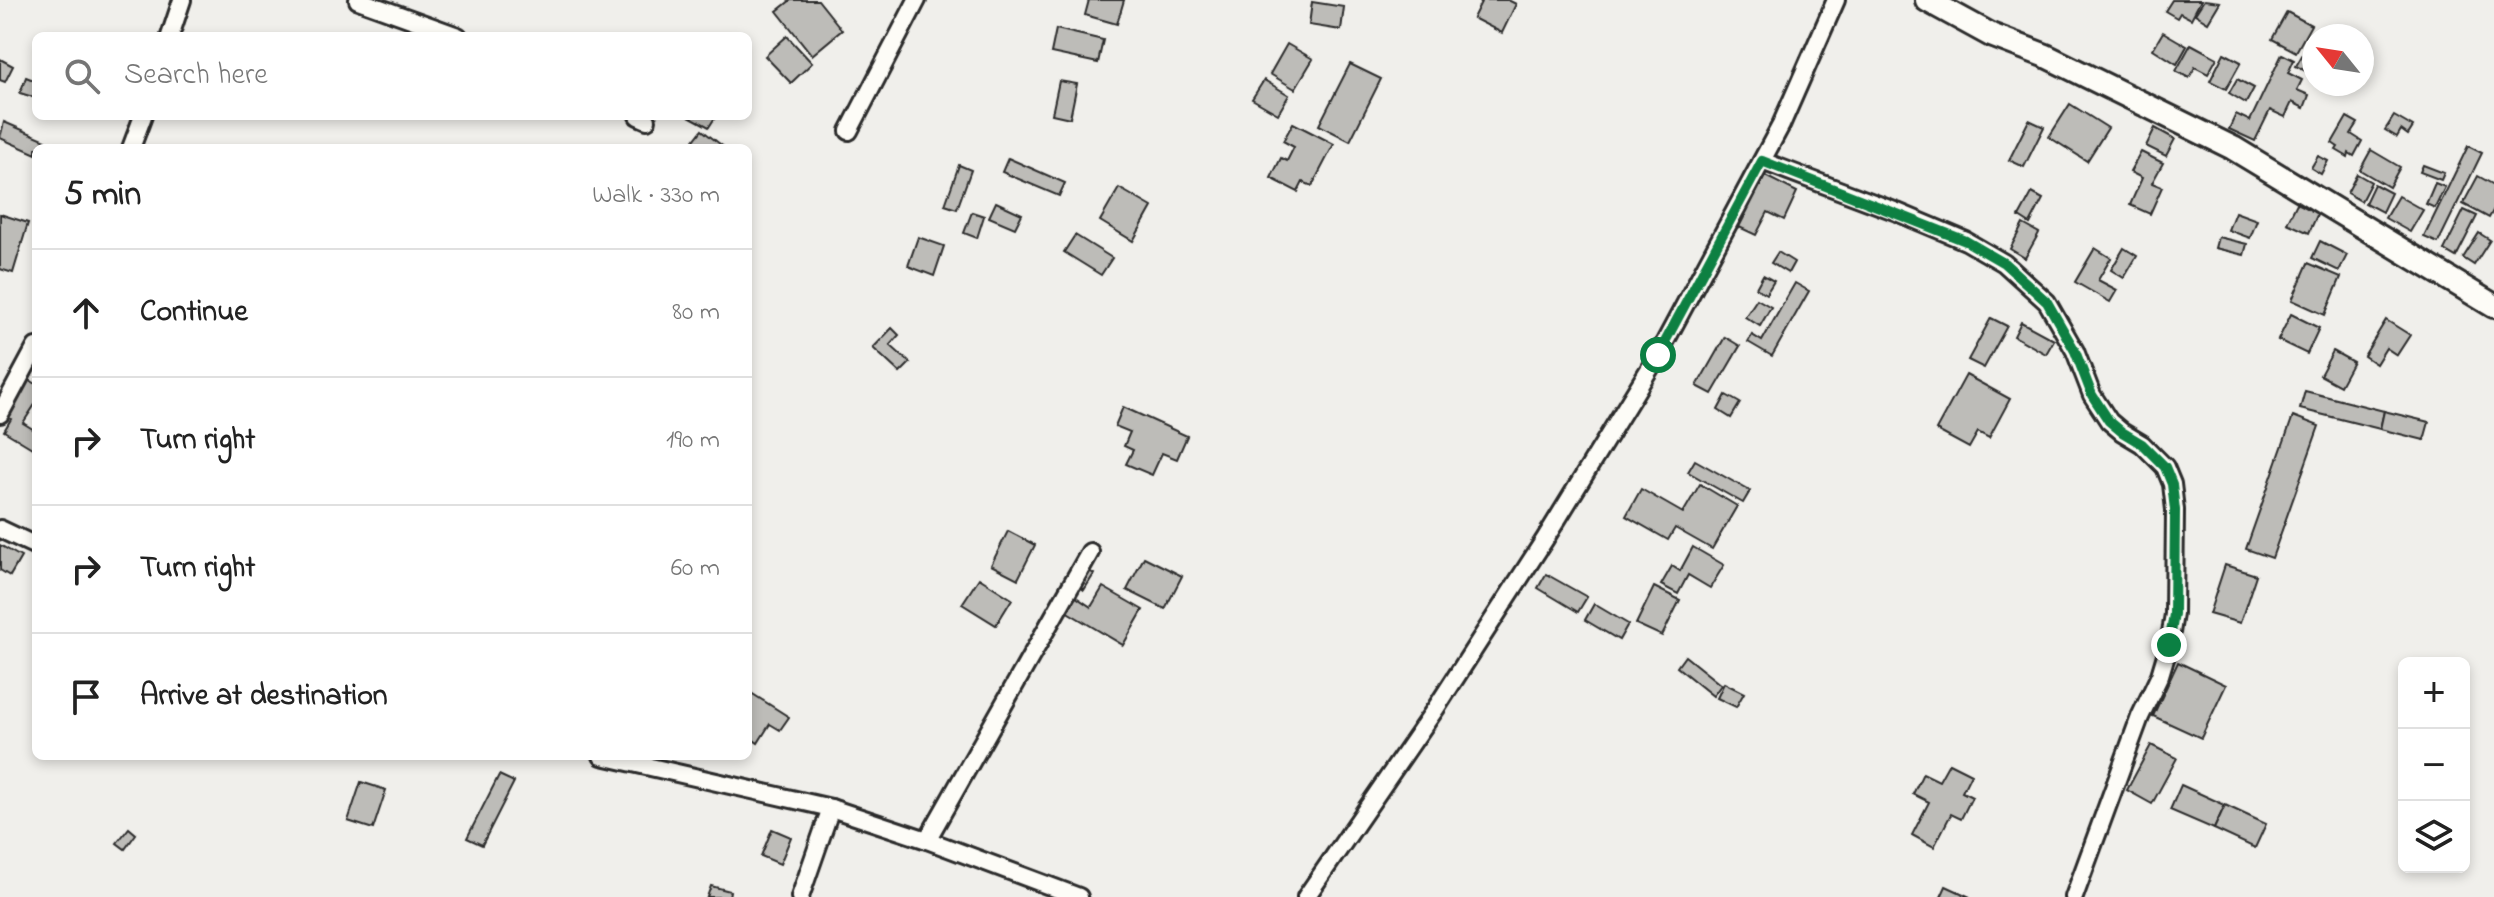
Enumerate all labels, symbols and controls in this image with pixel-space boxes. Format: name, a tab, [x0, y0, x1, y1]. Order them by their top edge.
north arrow	[2302, 24, 2374, 96]
search box	[32, 32, 752, 120]
icon: search	[60, 54, 104, 98]
text: Search here	[124, 54, 268, 98]
text: 5 min	[64, 171, 141, 221]
text: Walk · 330 m	[592, 177, 720, 215]
icon: ahead	[64, 291, 108, 335]
text: Continue	[140, 291, 248, 335]
text: 80 m	[672, 294, 720, 332]
route start	[1640, 337, 1676, 373]
icon: right	[64, 419, 108, 463]
text: Turn right	[140, 419, 255, 463]
text: 190 m	[666, 422, 720, 460]
icon: right	[64, 547, 108, 591]
text: Turn right	[140, 547, 255, 591]
text: 60 m	[671, 550, 720, 588]
route end	[2151, 627, 2187, 663]
map controls	[2398, 657, 2470, 873]
button: +	[2398, 657, 2470, 729]
icon: arrive	[64, 675, 108, 719]
text: Arrive at destination	[140, 675, 388, 719]
button: −	[2398, 729, 2470, 801]
button: layers	[2398, 801, 2470, 873]

